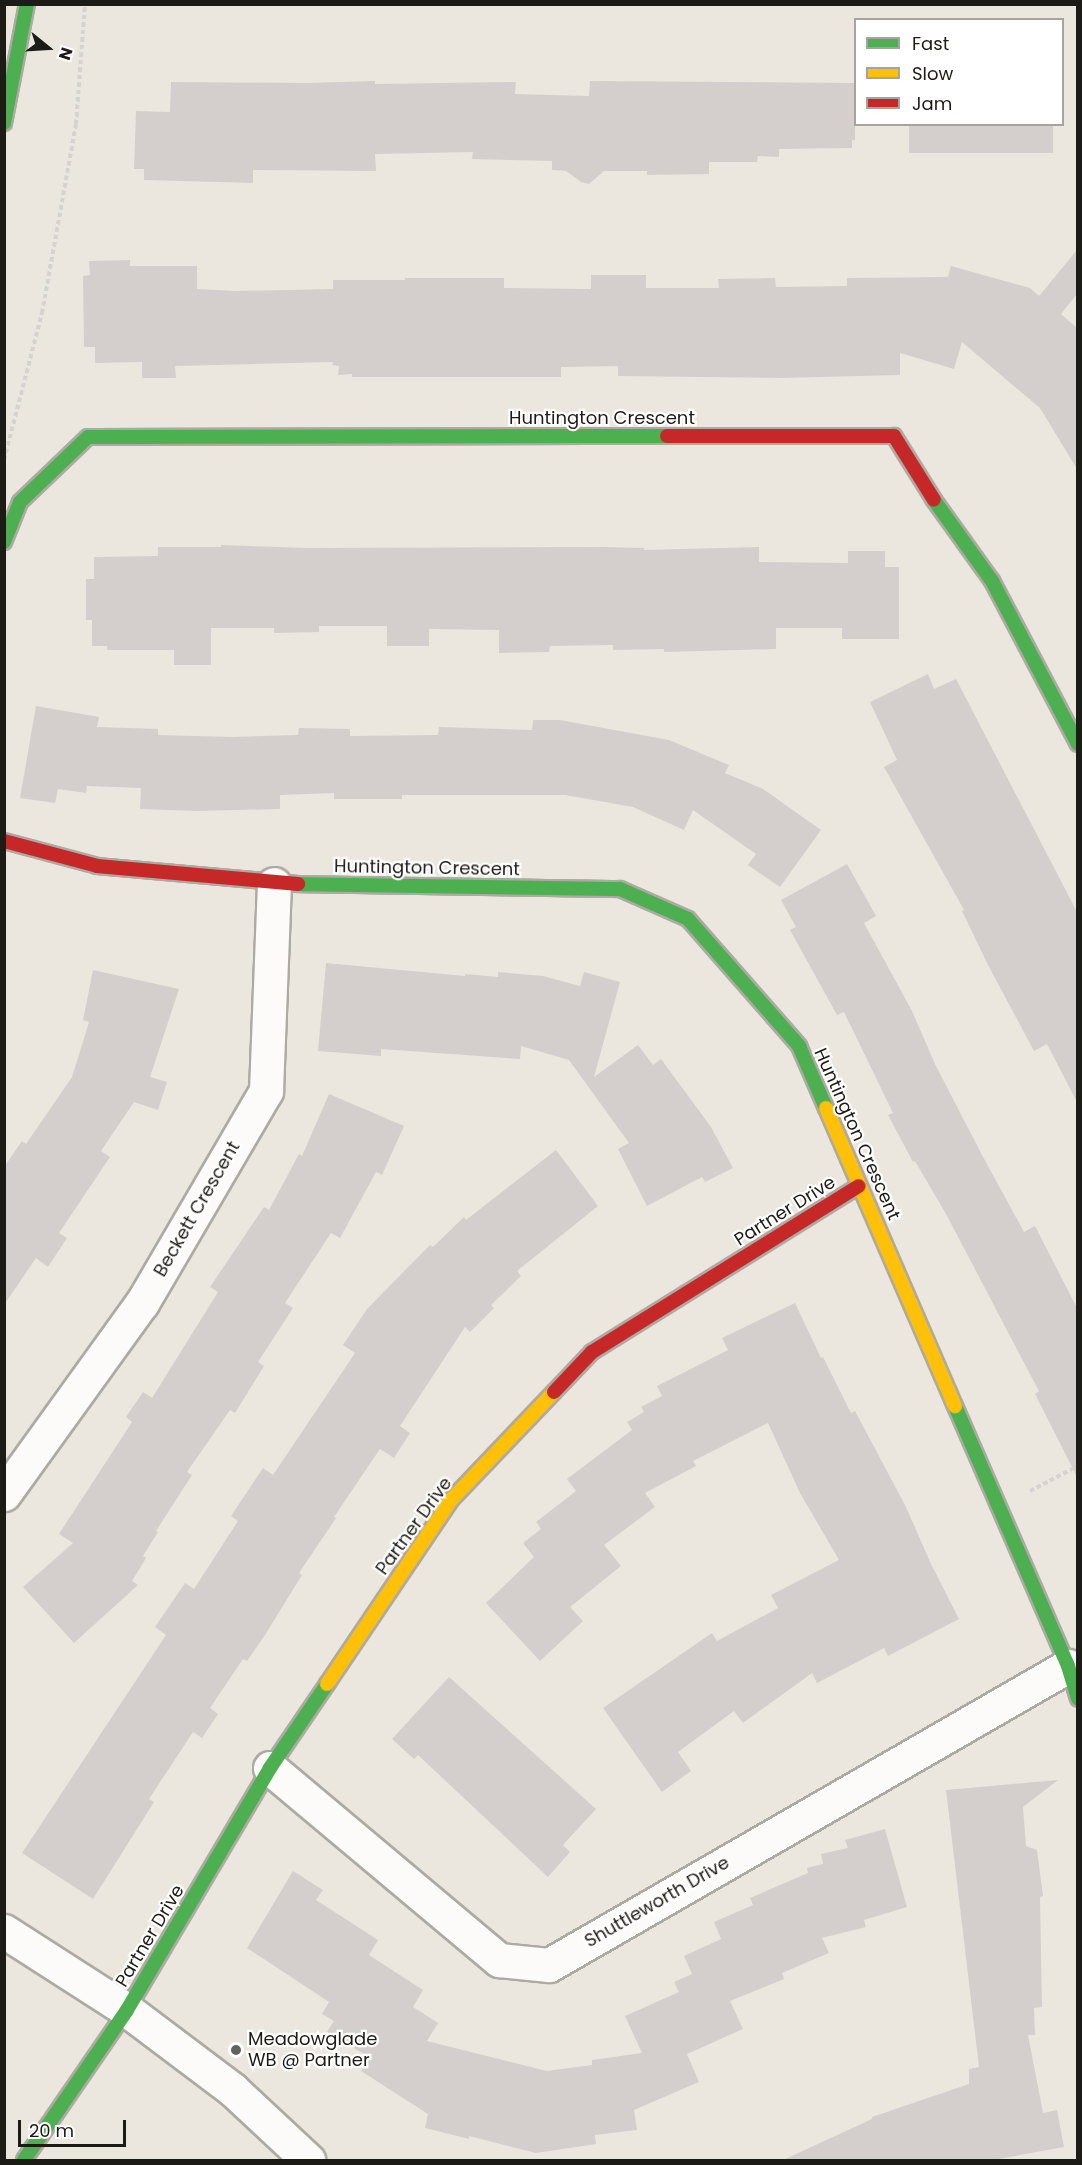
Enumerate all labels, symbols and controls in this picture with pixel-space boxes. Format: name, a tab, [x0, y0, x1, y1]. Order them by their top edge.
north arrow	[18, 18, 78, 78]
legend	[854, 18, 1064, 126]
text: Fast	[912, 31, 949, 56]
text: N	[53, 44, 78, 63]
text: Slow	[912, 61, 953, 86]
text: Jam	[912, 91, 952, 116]
street label: Huntington Crescent	[509, 407, 695, 429]
street label: Huntington Crescent	[334, 856, 520, 880]
street label: Huntington Crescent	[809, 1045, 905, 1223]
street label: Beckett Crescent	[149, 1137, 245, 1281]
street label: Partner Drive	[730, 1171, 840, 1251]
street label: Partner Drive	[371, 1473, 457, 1579]
street label: Shuttleworth Drive	[581, 1852, 733, 1952]
street label: Partner Drive	[111, 1881, 189, 1991]
place label: Meadowglade WB @ Partner	[248, 2029, 377, 2072]
marker: Meadowglade WB @ Partner	[229, 2043, 243, 2057]
scale bar	[21, 2108, 129, 2146]
text: 20 m	[29, 2118, 74, 2143]

